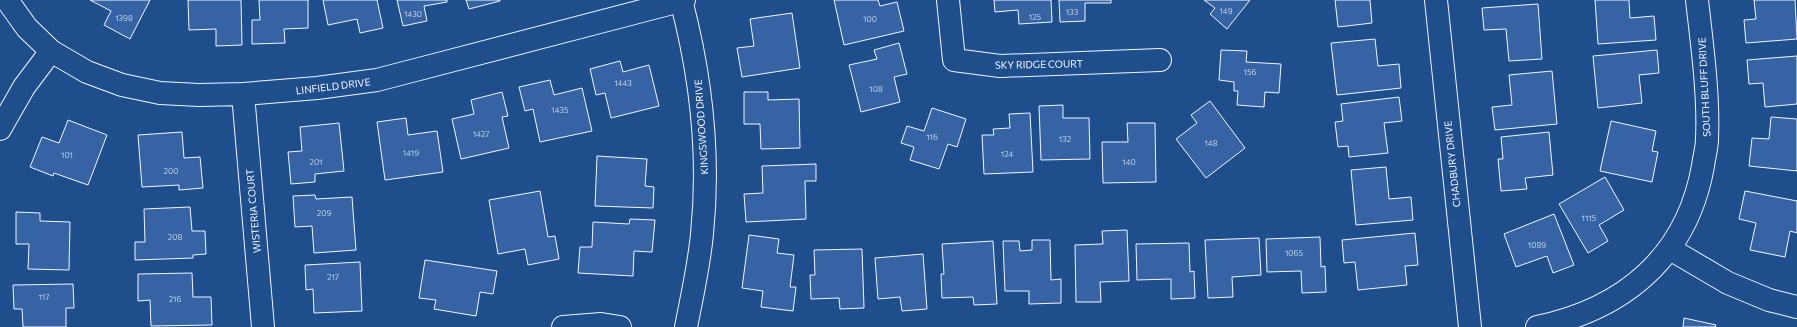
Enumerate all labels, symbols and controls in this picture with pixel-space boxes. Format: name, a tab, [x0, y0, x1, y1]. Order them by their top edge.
house number: 149	[1219, 6, 1233, 16]
house number: 133	[1066, 7, 1079, 17]
house number: 1430	[404, 9, 422, 19]
house number: 125	[1029, 12, 1042, 22]
house number: 1398	[115, 13, 133, 23]
house number: 100	[863, 14, 877, 24]
street label: SOUTH BLUFF DRIVE	[1695, 37, 1713, 137]
street label: SKY RIDGE COURT	[995, 57, 1084, 71]
house number: 156	[1244, 67, 1257, 77]
street label: LINFIELD DRIVE	[295, 75, 371, 97]
house number: 1443	[614, 78, 632, 88]
street label: KINGSWOOD DRIVE	[692, 79, 710, 175]
house number: 108	[869, 84, 883, 94]
house number: 1435	[551, 105, 569, 115]
street label: CHADBURY DRIVE	[1441, 120, 1463, 208]
house number: 1427	[473, 129, 489, 139]
house number: 116	[926, 132, 938, 142]
house number: 132	[1059, 134, 1072, 144]
house number: 148	[1204, 138, 1218, 148]
house number: 1419	[403, 148, 419, 158]
house number: 124	[1001, 149, 1013, 159]
house number: 101	[61, 150, 73, 160]
house number: 201	[309, 157, 323, 167]
house number: 140	[1122, 157, 1136, 167]
house number: 200	[164, 166, 178, 176]
street label: WISTERIA COURT	[243, 168, 263, 254]
house number: 209	[317, 208, 331, 218]
house number: 1115	[1582, 213, 1597, 223]
house number: 208	[168, 232, 182, 242]
house number: 1089	[1528, 240, 1546, 250]
house number: 1065	[1285, 248, 1303, 258]
house number: 217	[327, 272, 339, 282]
house number: 117	[38, 292, 50, 302]
house number: 216	[169, 294, 181, 304]

